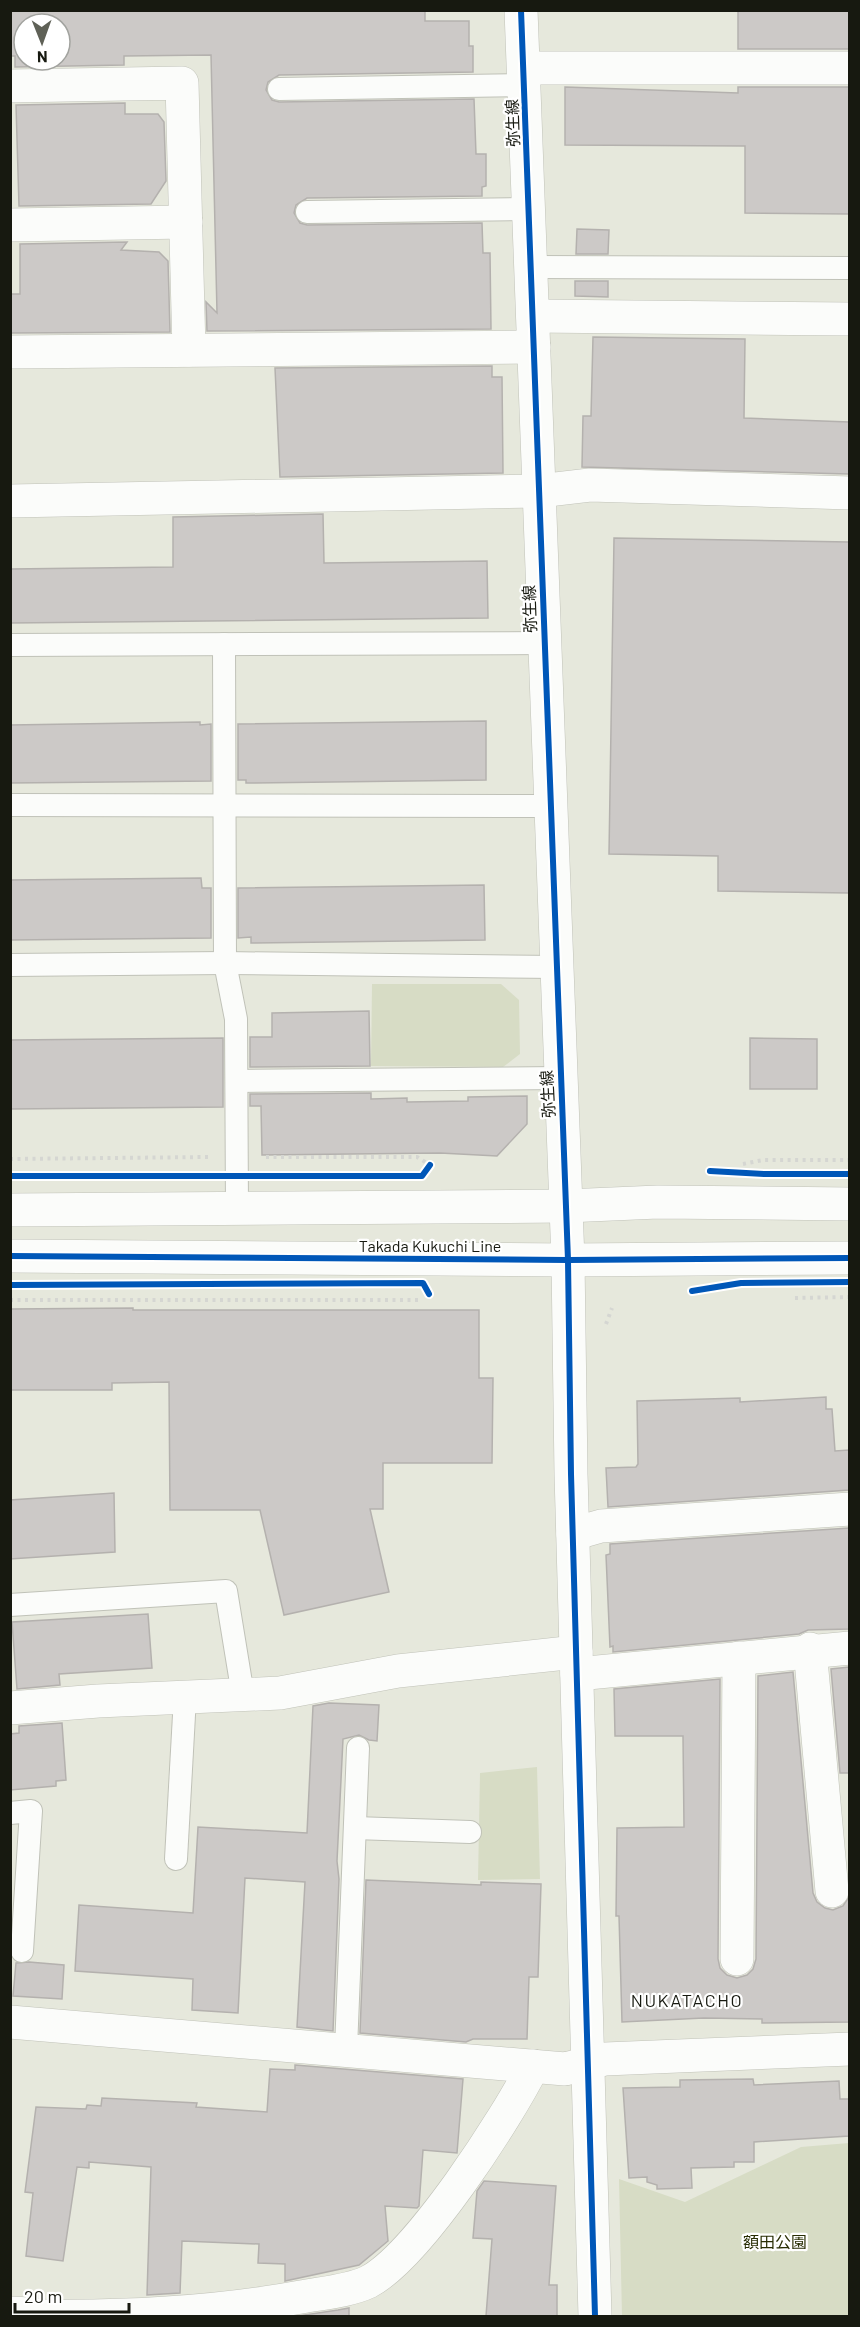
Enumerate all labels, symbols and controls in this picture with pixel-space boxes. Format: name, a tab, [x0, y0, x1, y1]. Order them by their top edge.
north arrow	[12, 12, 72, 72]
text: N	[37, 48, 48, 67]
street label: 弥生線	[502, 99, 522, 147]
street label: 弥生線	[519, 585, 539, 633]
street label: 弥生線	[536, 1070, 558, 1118]
street label: Takada Kukuchi Line	[359, 1236, 501, 1255]
district label: NUKATACHO	[631, 1989, 743, 2011]
park label: 額田公園	[743, 2232, 807, 2251]
scale bar	[15, 2276, 129, 2314]
text: 20 m	[24, 2285, 62, 2307]

